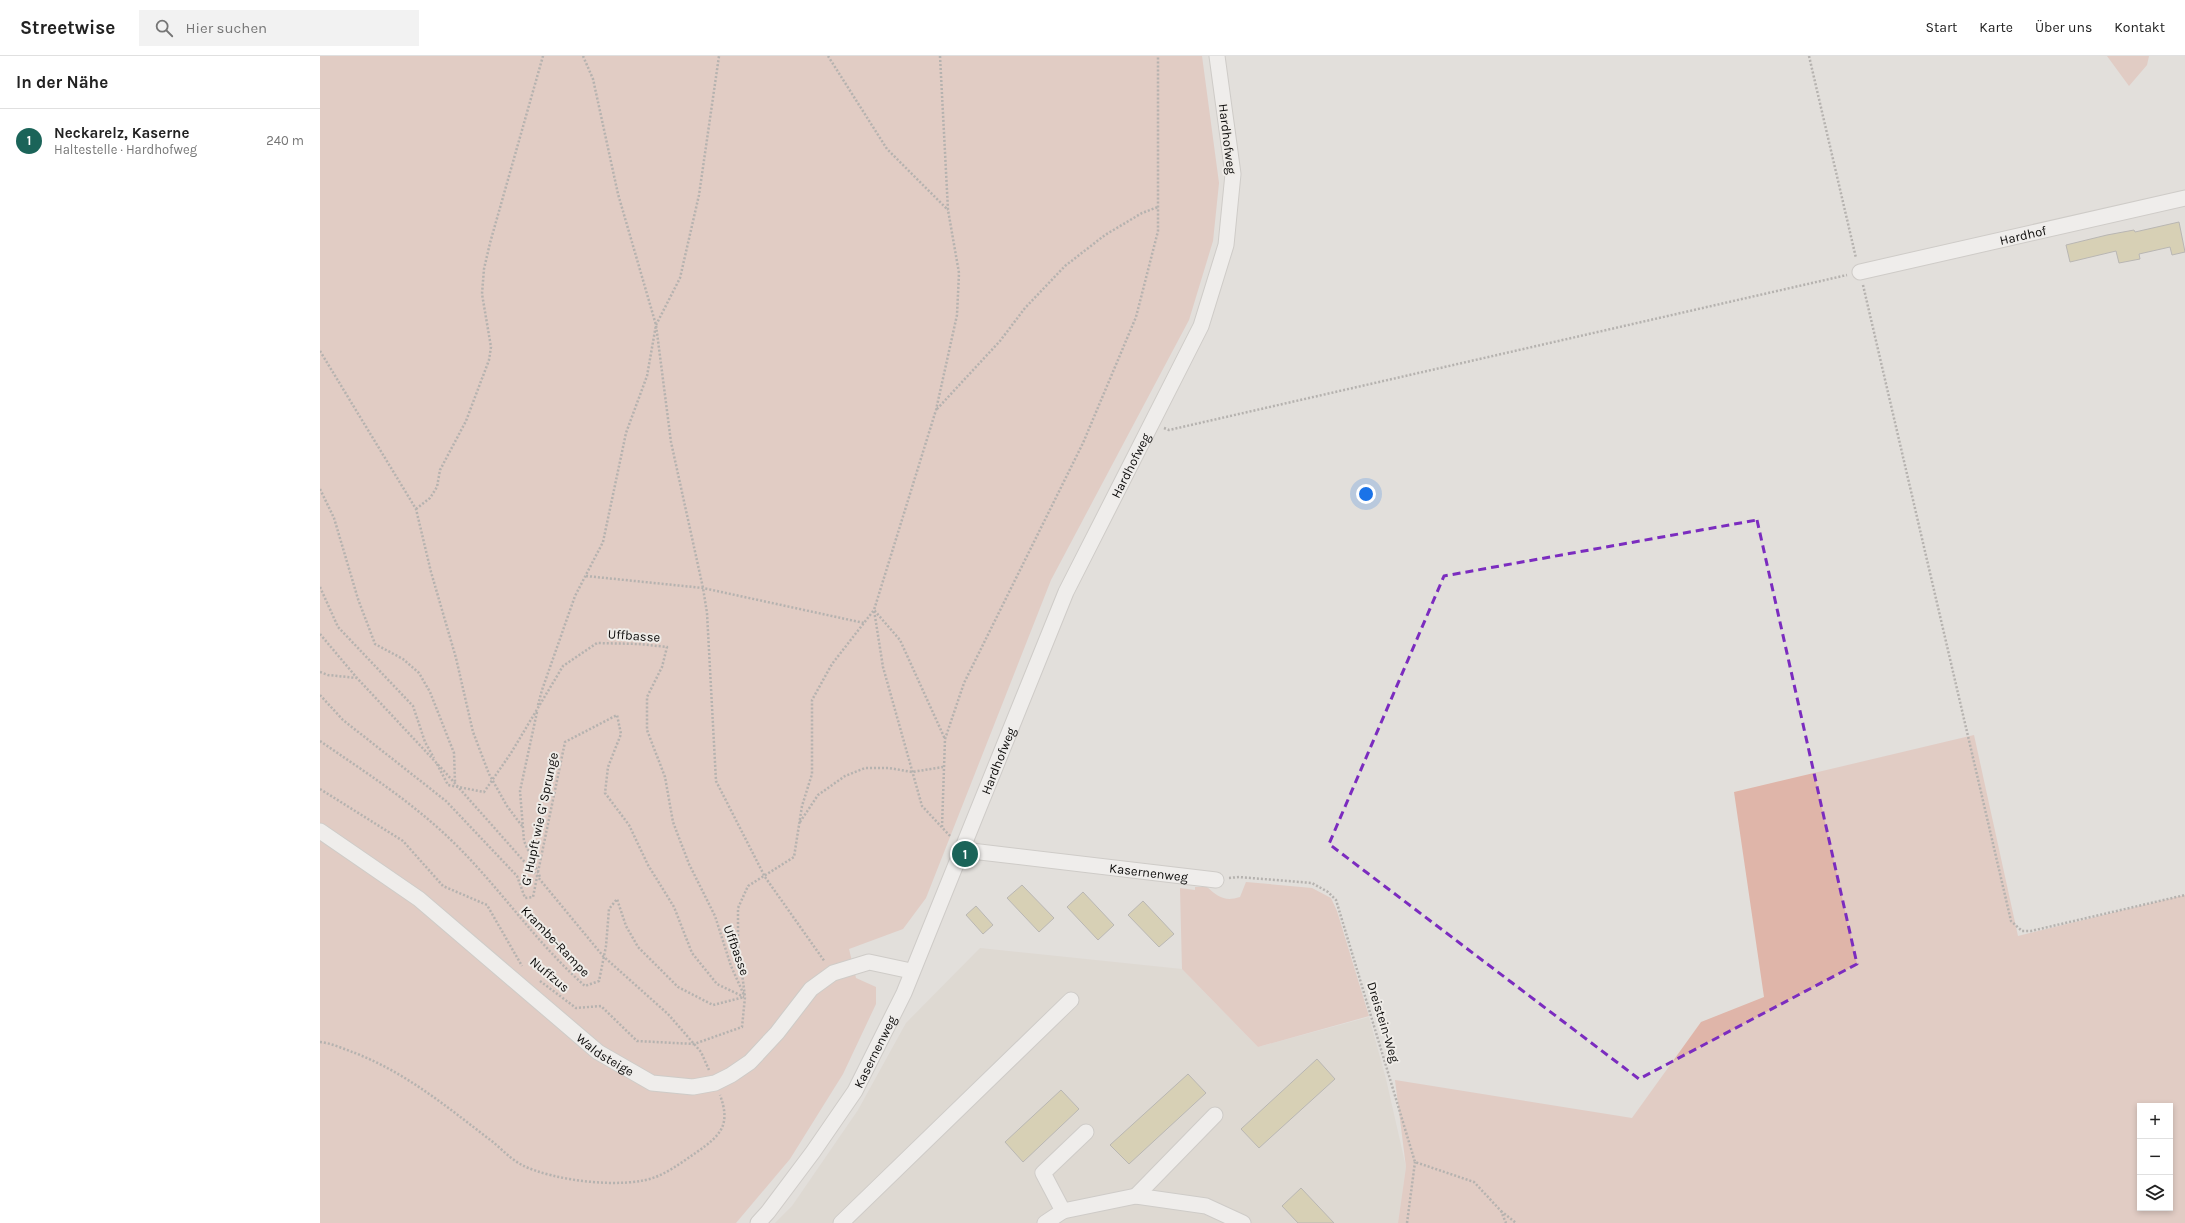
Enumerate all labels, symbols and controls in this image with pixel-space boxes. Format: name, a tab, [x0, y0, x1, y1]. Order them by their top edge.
search box	[139, 10, 419, 46]
text: Streetwise	[20, 17, 115, 39]
icon: search	[153, 17, 175, 39]
text: Hier suchen	[185, 19, 267, 37]
text: Start	[1925, 19, 1957, 36]
text: Karte	[1979, 19, 2013, 36]
text: Über uns	[2035, 19, 2092, 36]
text: Kontakt	[2114, 19, 2165, 36]
text: In der Nähe	[16, 72, 108, 92]
street label: Hardhofweg	[1216, 103, 1239, 176]
text: Neckarelz, Kaserne	[54, 124, 189, 142]
text: 1	[27, 133, 31, 148]
text: 240 m	[266, 133, 304, 148]
text: Haltestelle · Hardhofweg	[54, 142, 197, 157]
street label: Hardhof	[1998, 223, 2048, 248]
street label: Hardhofweg	[1108, 430, 1154, 501]
your location	[1356, 484, 1376, 504]
street label: Uffbasse	[607, 626, 661, 645]
street label: Hardhofweg	[978, 725, 1019, 797]
street label: G' Hupft wie G' Sprunge	[518, 751, 561, 887]
pin: 1	[952, 839, 978, 869]
street label: Kasernenweg	[1108, 860, 1189, 885]
street label: Krambe-Rampe	[518, 903, 593, 980]
street label: Uffbasse	[720, 923, 753, 978]
street label: Nuffzus	[527, 954, 572, 995]
street label: Dreistein-Weg	[1364, 980, 1403, 1065]
street label: Kasernenweg	[851, 1012, 900, 1091]
street label: Waldsteige	[573, 1030, 637, 1079]
map controls	[2137, 1103, 2173, 1211]
button: +	[2137, 1103, 2173, 1139]
button: −	[2137, 1139, 2173, 1175]
button: layers	[2137, 1175, 2173, 1211]

